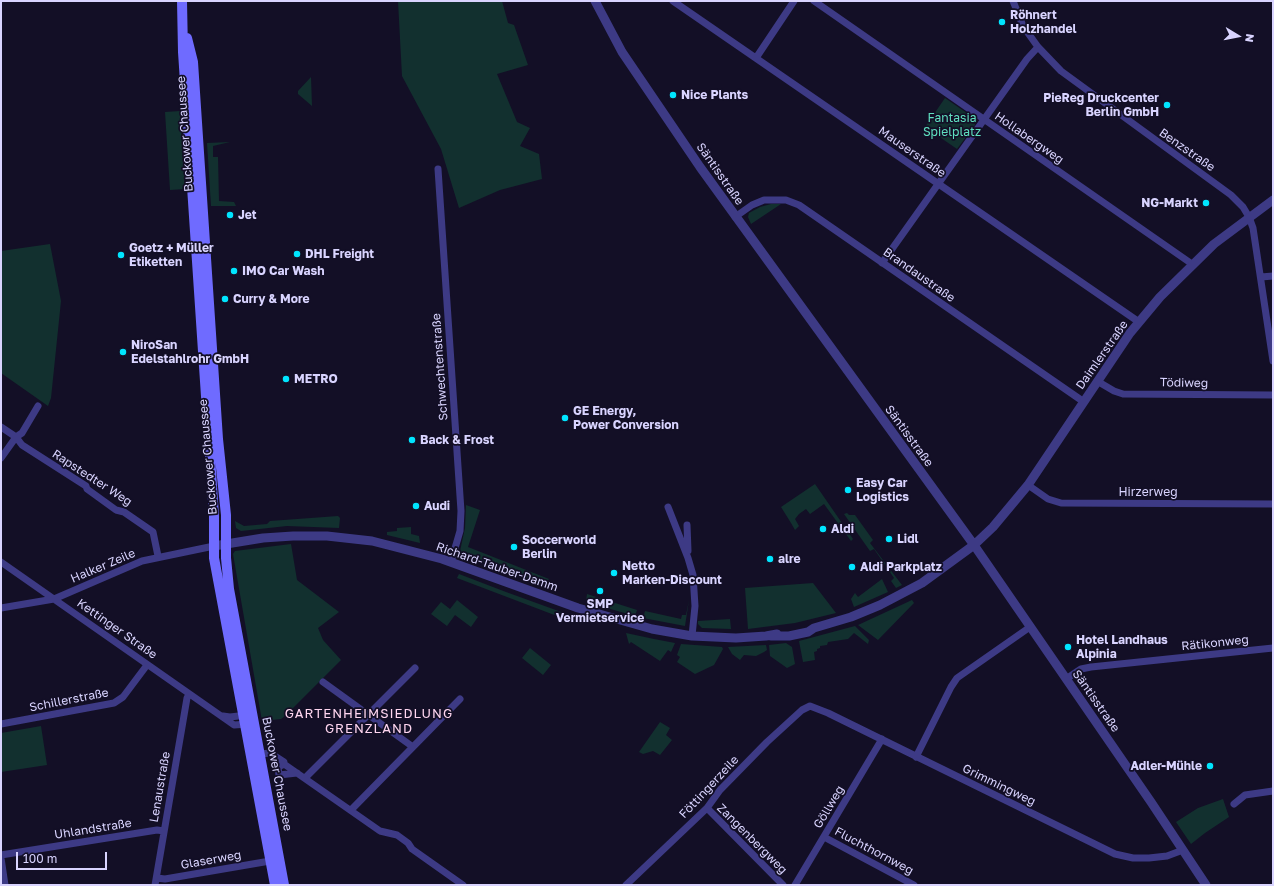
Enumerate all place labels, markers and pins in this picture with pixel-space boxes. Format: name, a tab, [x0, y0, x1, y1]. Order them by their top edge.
place label: Röhnert Holzhandel	[1010, 8, 1077, 36]
marker: Röhnert Holzhandel	[997, 17, 1007, 27]
place label: Nice Plants	[681, 88, 748, 102]
marker: Nice Plants	[668, 90, 678, 100]
place label: PieReg Druckcenter Berlin GmbH	[1043, 91, 1159, 119]
marker: PieReg Druckcenter Berlin GmbH	[1162, 100, 1172, 110]
place label: NG-Markt	[1141, 196, 1198, 210]
marker: NG-Markt	[1201, 198, 1211, 208]
place label: Jet	[238, 208, 257, 222]
marker: Jet	[225, 210, 235, 220]
place label: Goetz + Müller Etiketten	[129, 241, 214, 269]
place label: DHL Freight	[305, 247, 374, 261]
marker: DHL Freight	[292, 249, 302, 259]
marker: Goetz + Müller Etiketten	[116, 250, 126, 260]
place label: IMO Car Wash	[242, 264, 324, 278]
marker: IMO Car Wash	[229, 266, 239, 276]
place label: Curry & More	[233, 292, 309, 306]
marker: Curry & More	[220, 294, 230, 304]
place label: NiroSan Edelstahlrohr GmbH	[131, 338, 249, 366]
marker: NiroSan Edelstahlrohr GmbH	[118, 347, 128, 357]
place label: METRO	[294, 372, 338, 386]
marker: METRO	[281, 374, 291, 384]
place label: GE Energy, Power Conversion	[573, 404, 679, 432]
marker: GE Energy, Power Conversion	[560, 413, 570, 423]
place label: Back & Frost	[420, 433, 494, 447]
marker: Back & Frost	[407, 435, 417, 445]
place label: Easy Car Logistics	[856, 476, 909, 504]
marker: Easy Car Logistics	[843, 485, 853, 495]
place label: Audi	[424, 499, 450, 513]
marker: Audi	[411, 501, 421, 511]
place label: Aldi	[831, 522, 854, 536]
marker: Aldi	[818, 524, 828, 534]
place label: Lidl	[897, 532, 919, 546]
place label: Soccerworld Berlin	[522, 533, 596, 561]
marker: Lidl	[884, 534, 894, 544]
marker: Soccerworld Berlin	[509, 542, 519, 552]
place label: alre	[778, 552, 801, 566]
marker: alre	[765, 554, 775, 564]
place label: Netto Marken-Discount	[622, 559, 722, 587]
place label: Aldi Parkplatz	[860, 560, 942, 574]
marker: Aldi Parkplatz	[847, 562, 857, 572]
marker: Netto Marken-Discount	[609, 568, 619, 578]
marker: SMP Vermietservice	[595, 586, 605, 596]
place label: SMP Vermietservice	[556, 597, 644, 625]
place label: Hotel Landhaus Alpinia	[1076, 633, 1168, 661]
marker: Hotel Landhaus Alpinia	[1063, 642, 1073, 652]
place label: Adler-Mühle	[1130, 759, 1202, 773]
marker: Adler-Mühle	[1205, 761, 1215, 771]

